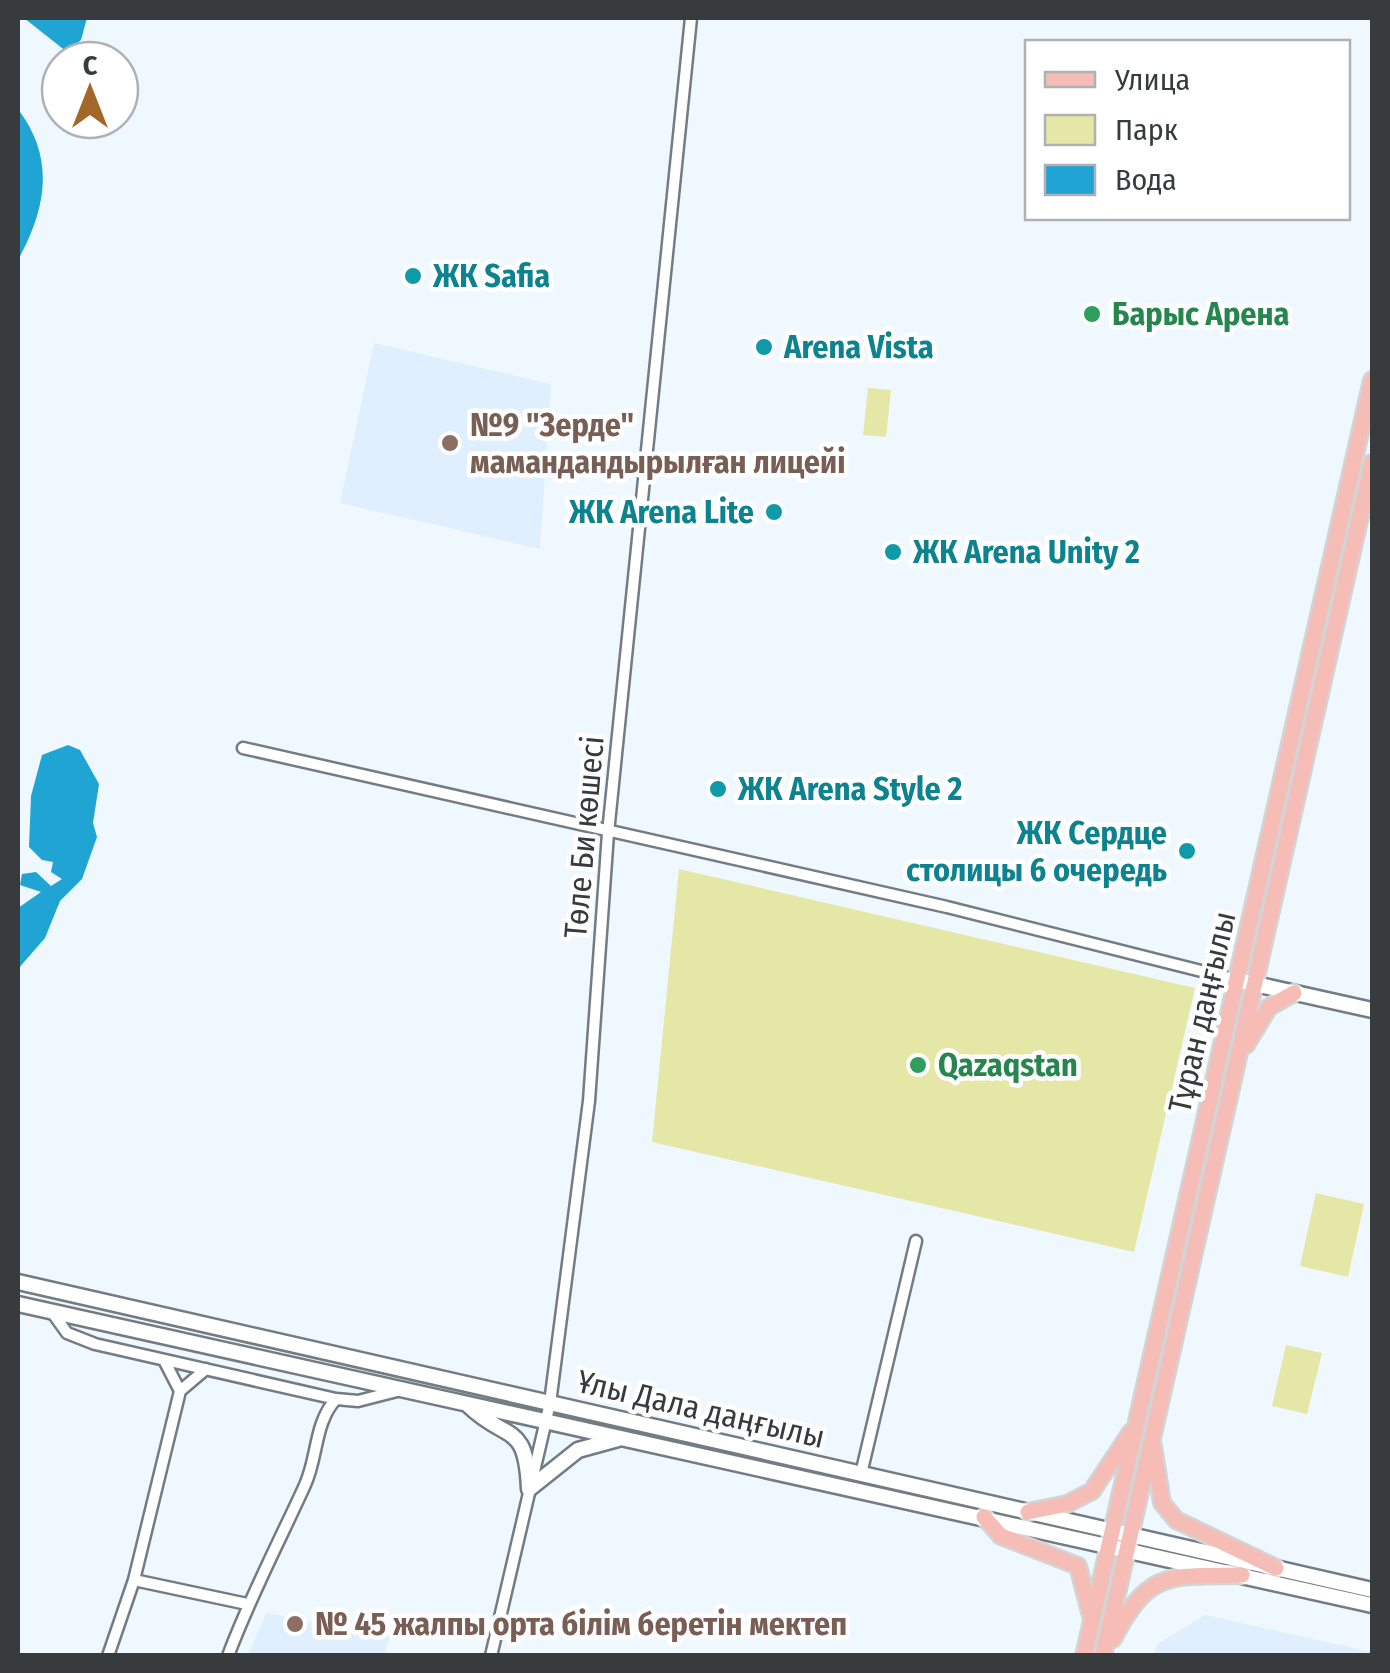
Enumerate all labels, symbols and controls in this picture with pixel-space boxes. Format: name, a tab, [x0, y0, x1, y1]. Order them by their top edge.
north arrow	[40, 40, 140, 140]
legend	[1025, 40, 1350, 220]
text: С	[83, 49, 98, 82]
text: Улица	[1114, 62, 1190, 98]
text: Парк	[1115, 112, 1178, 148]
text: Вода	[1115, 162, 1177, 198]
place label: ЖК Safia	[432, 257, 550, 295]
marker: ЖК Safia	[402, 265, 424, 287]
place label: Барыс Арена	[1112, 295, 1290, 333]
marker: Барыс Арена	[1081, 303, 1103, 325]
place label: Arena Vista	[783, 328, 934, 366]
marker: Arena Vista	[753, 336, 775, 358]
place label: №9 "Зерде" мамандандырылған лицейі	[470, 406, 845, 481]
marker: №9 "Зерде" мамандандырылған лицейі	[439, 432, 461, 454]
place label: ЖК Arena Lite	[568, 493, 754, 531]
marker: ЖК Arena Lite	[763, 501, 785, 523]
place label: ЖК Arena Unity 2	[912, 533, 1140, 571]
marker: ЖК Arena Unity 2	[882, 541, 904, 563]
street label: Төле Би көшесі	[556, 734, 612, 940]
place label: ЖК Arena Style 2	[737, 770, 963, 808]
marker: ЖК Arena Style 2	[707, 778, 729, 800]
place label: ЖК Сердце столицы 6 очередь	[906, 814, 1167, 889]
marker: ЖК Сердце столицы 6 очередь	[1176, 840, 1198, 862]
street label: Тұран даңғылы	[1160, 908, 1244, 1116]
place label: Qazaqstan	[938, 1046, 1078, 1084]
marker: Qazaqstan	[907, 1054, 929, 1076]
street label: Ұлы Дала даңғылы	[573, 1362, 829, 1456]
place label: № 45 жалпы орта білім беретін мектеп	[315, 1605, 847, 1643]
marker: № 45 жалпы орта білім беретін мектеп	[284, 1613, 306, 1635]

